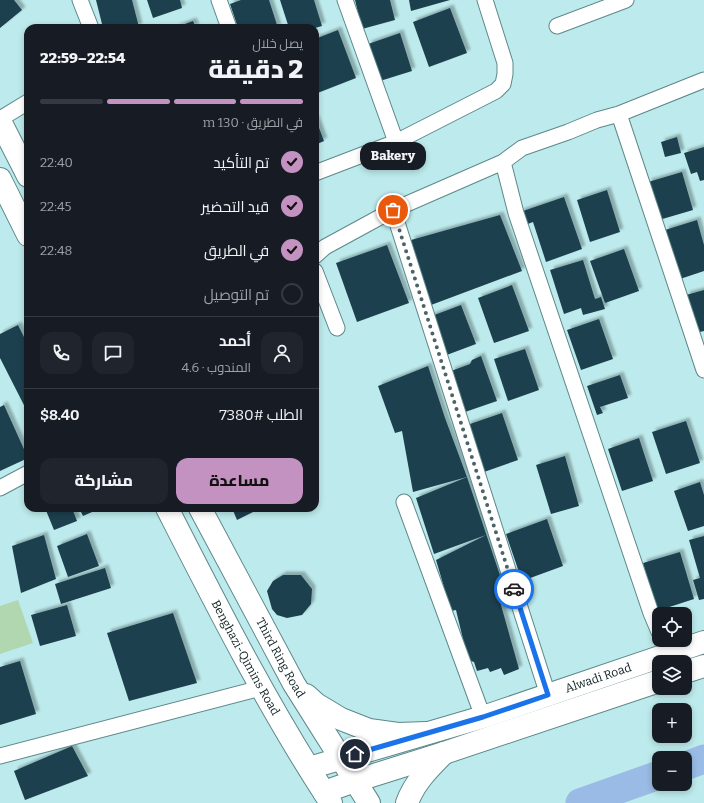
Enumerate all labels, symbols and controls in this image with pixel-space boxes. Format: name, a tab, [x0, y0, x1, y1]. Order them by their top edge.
text: يصل خلال	[252, 36, 303, 51]
text: 22:54–22:59	[40, 49, 125, 67]
text: 2 دقيقة	[208, 54, 303, 85]
text: في الطريق · 130 m	[203, 115, 303, 130]
callout: Bakery	[360, 142, 426, 170]
text: Bakery	[371, 148, 415, 163]
icon: check	[281, 151, 303, 173]
text: تم التأكيد	[213, 154, 269, 172]
text: 22:40	[40, 155, 73, 170]
pin	[376, 193, 410, 227]
icon: check	[281, 195, 303, 217]
text: قيد التحضير	[201, 198, 269, 216]
text: 22:45	[40, 199, 71, 214]
icon: bag	[382, 199, 404, 221]
icon: check	[281, 239, 303, 261]
text: في الطريق	[204, 242, 269, 260]
text: 22:48	[40, 243, 72, 258]
text: تم التوصيل	[204, 286, 269, 304]
button: phone	[40, 332, 82, 374]
button: chat	[92, 332, 134, 374]
text: أحمد	[219, 332, 251, 350]
button: person	[261, 332, 303, 374]
text: المندوب · 4.6	[181, 360, 251, 375]
text: $8.40	[40, 406, 79, 424]
text: الطلب #7380	[219, 406, 303, 424]
button: مشاركة	[40, 458, 168, 504]
button: مساعدة	[176, 458, 303, 504]
courier	[494, 569, 534, 609]
icon: car	[503, 578, 525, 600]
street label: Benghazi-Qimins Road	[209, 598, 282, 718]
map controls	[652, 607, 692, 791]
button: locate	[652, 607, 692, 647]
street label: Third Ring Road	[253, 615, 308, 700]
button: layers	[652, 655, 692, 695]
street label: Alwadi Road	[563, 660, 633, 696]
button: +	[652, 703, 692, 743]
pin	[338, 737, 372, 771]
icon: home	[344, 743, 366, 765]
button: −	[652, 751, 692, 791]

